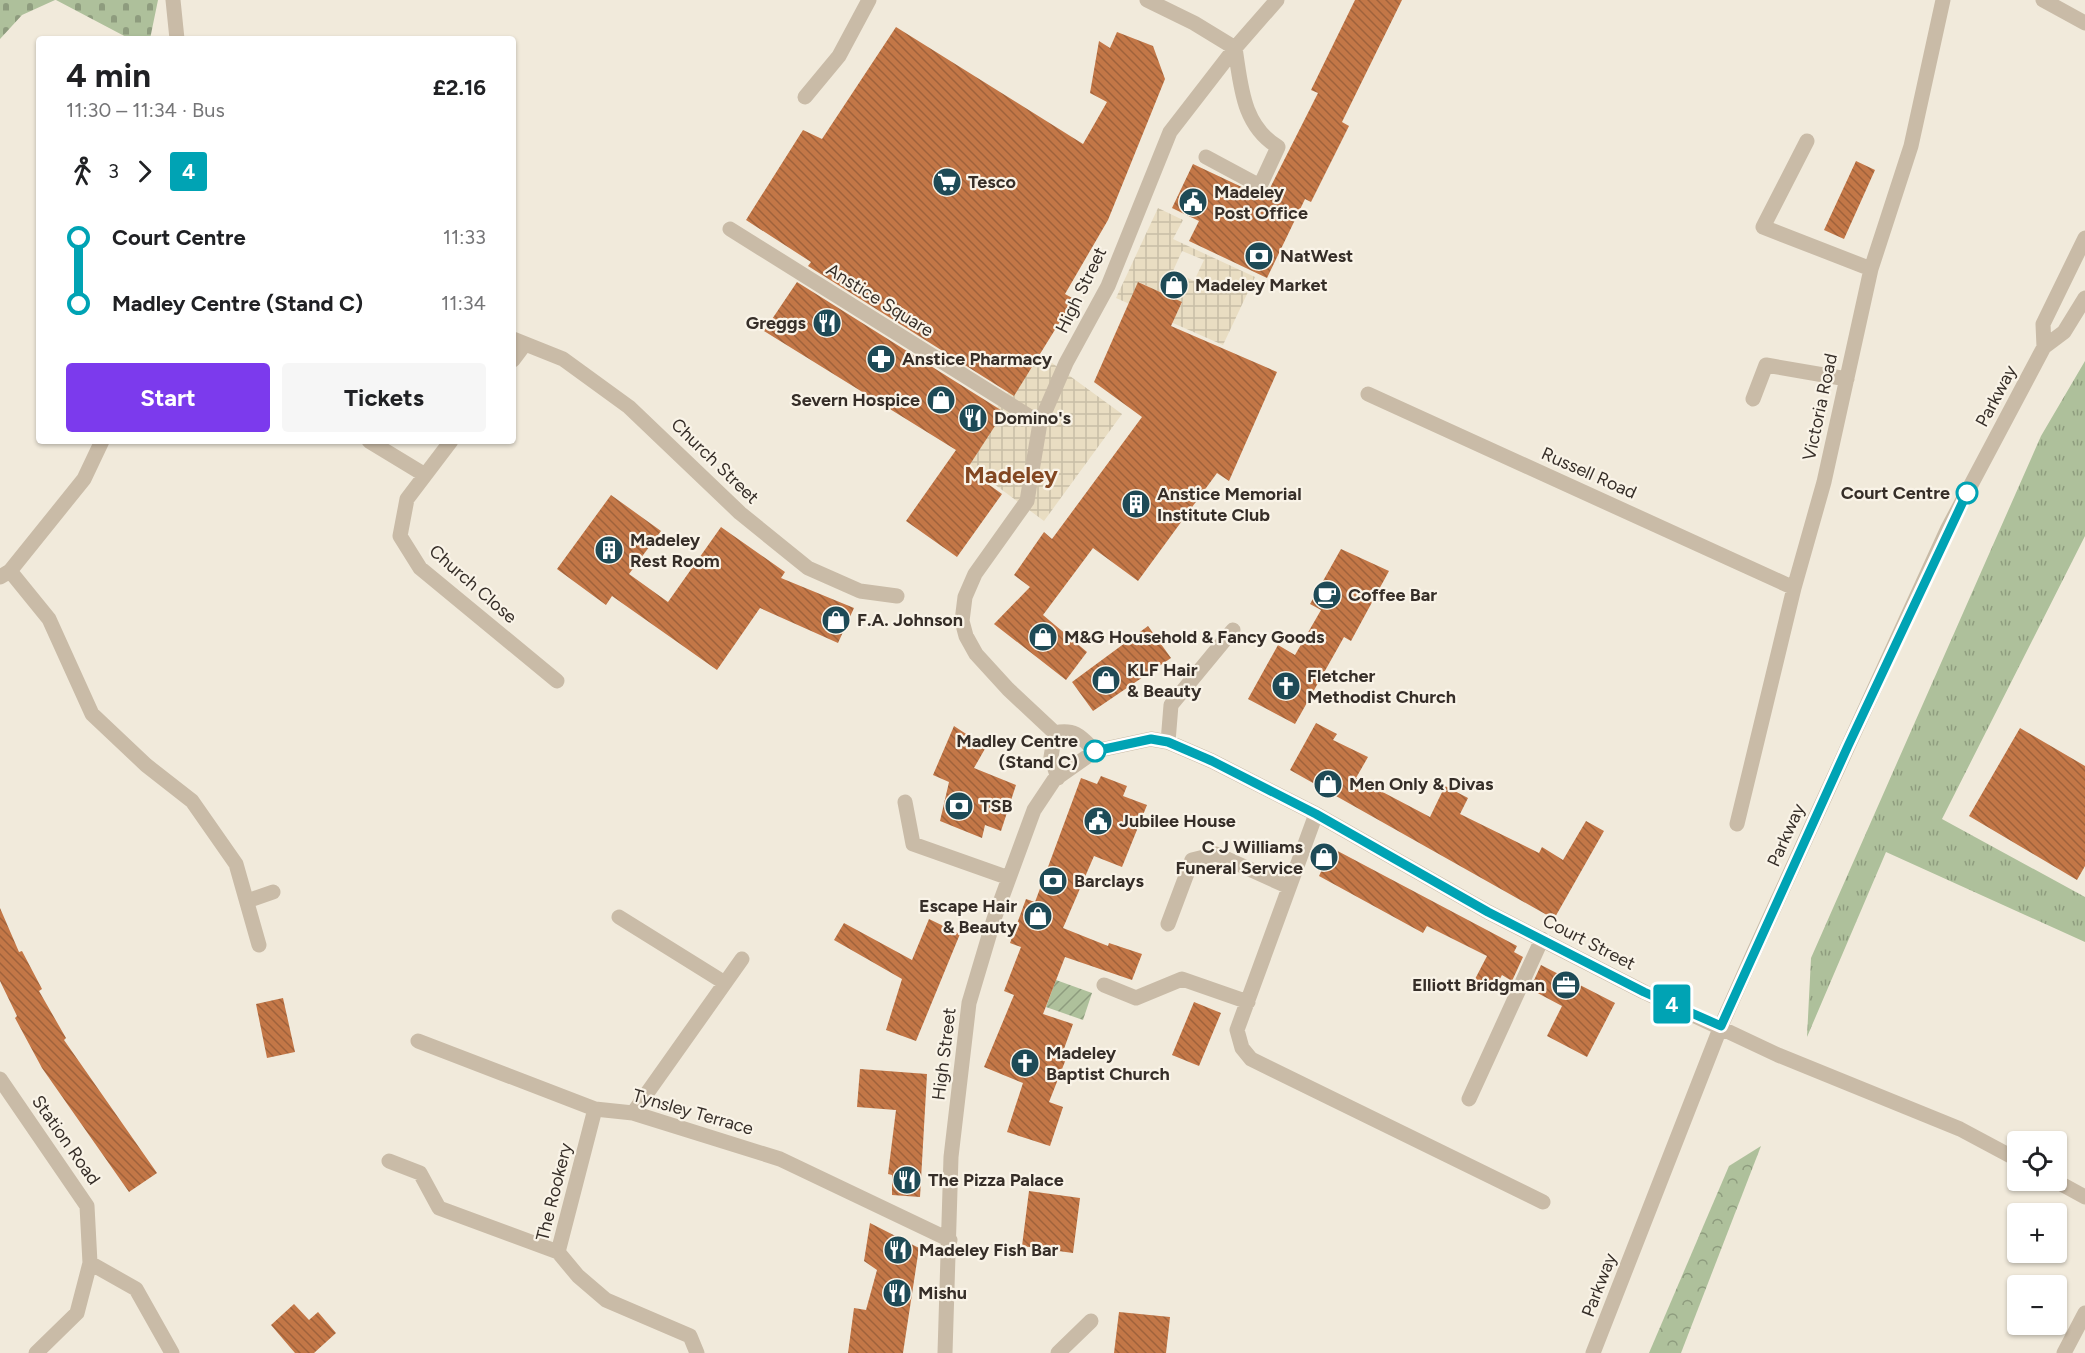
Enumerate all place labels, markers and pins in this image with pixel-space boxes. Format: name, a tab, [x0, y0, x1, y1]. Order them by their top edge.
supermarket icon: Tesco	[931, 166, 963, 198]
place label: Tesco	[968, 171, 1016, 193]
place label: Madeley Post Office	[1214, 181, 1308, 224]
public building icon: Madeley Post Office	[1177, 186, 1209, 218]
bank icon: NatWest	[1243, 240, 1275, 272]
place label: NatWest	[1280, 245, 1353, 267]
shop icon: Madeley Market	[1158, 269, 1190, 301]
place label: Madeley Market	[1195, 274, 1328, 296]
restaurant icon: Greggs	[811, 307, 843, 339]
place label: Greggs	[746, 312, 807, 334]
pharmacy icon: Anstice Pharmacy	[865, 343, 897, 375]
place label: Anstice Pharmacy	[902, 348, 1053, 370]
shop icon: Severn Hospice	[925, 384, 957, 416]
place label: Severn Hospice	[791, 389, 920, 411]
restaurant icon: Domino's	[957, 402, 989, 434]
place label: Domino's	[994, 407, 1072, 429]
place label: Court Centre	[1841, 482, 1950, 504]
marker: Court Centre	[1956, 482, 1978, 504]
place label: Anstice Memorial Institute Club	[1157, 483, 1302, 526]
building icon: Anstice Memorial Institute Club	[1120, 488, 1152, 520]
place label: Madeley Rest Room	[630, 529, 720, 572]
building icon: Madeley Rest Room	[593, 534, 625, 566]
cafe icon: Coffee Bar	[1311, 579, 1343, 611]
place label: Coffee Bar	[1348, 584, 1437, 606]
shop icon: F.A. Johnson	[820, 604, 852, 636]
place label: F.A. Johnson	[857, 609, 963, 631]
shop icon: M&G Household & Fancy Goods	[1027, 621, 1059, 653]
place label: M&G Household & Fancy Goods	[1064, 626, 1325, 648]
place label: KLF Hair & Beauty	[1127, 659, 1202, 702]
shop icon: KLF Hair & Beauty	[1090, 664, 1122, 696]
place label: Fletcher Methodist Church	[1307, 665, 1456, 708]
church icon: Fletcher Methodist Church	[1270, 670, 1302, 702]
place label: Madley Centre (Stand C)	[956, 730, 1078, 773]
marker: Madley Centre (Stand C)	[1084, 740, 1106, 762]
shop icon: Men Only & Divas	[1312, 768, 1344, 800]
place label: Men Only & Divas	[1349, 773, 1494, 795]
bank icon: TSB	[943, 790, 975, 822]
place label: TSB	[980, 795, 1012, 817]
public building icon: Jubilee House	[1082, 805, 1114, 837]
place label: Jubilee House	[1119, 810, 1236, 832]
place label: C J Williams Funeral Service	[1175, 836, 1304, 879]
shop icon: C J Williams Funeral Service	[1308, 841, 1340, 873]
bank icon: Barclays	[1037, 865, 1069, 897]
place label: Barclays	[1074, 870, 1144, 892]
place label: Escape Hair & Beauty	[919, 895, 1018, 938]
shop icon: Escape Hair & Beauty	[1022, 900, 1054, 932]
office icon: Elliott Bridgman	[1550, 969, 1582, 1001]
place label: Elliott Bridgman	[1412, 974, 1545, 996]
place label: Madeley Baptist Church	[1046, 1042, 1170, 1085]
church icon: Madeley Baptist Church	[1009, 1047, 1041, 1079]
restaurant icon: The Pizza Palace	[891, 1164, 923, 1196]
place label: The Pizza Palace	[928, 1169, 1064, 1191]
restaurant icon: Madeley Fish Bar	[882, 1234, 914, 1266]
place label: Madeley Fish Bar	[919, 1239, 1059, 1261]
restaurant icon: Mishu	[881, 1277, 913, 1309]
place label: Mishu	[918, 1282, 967, 1304]

